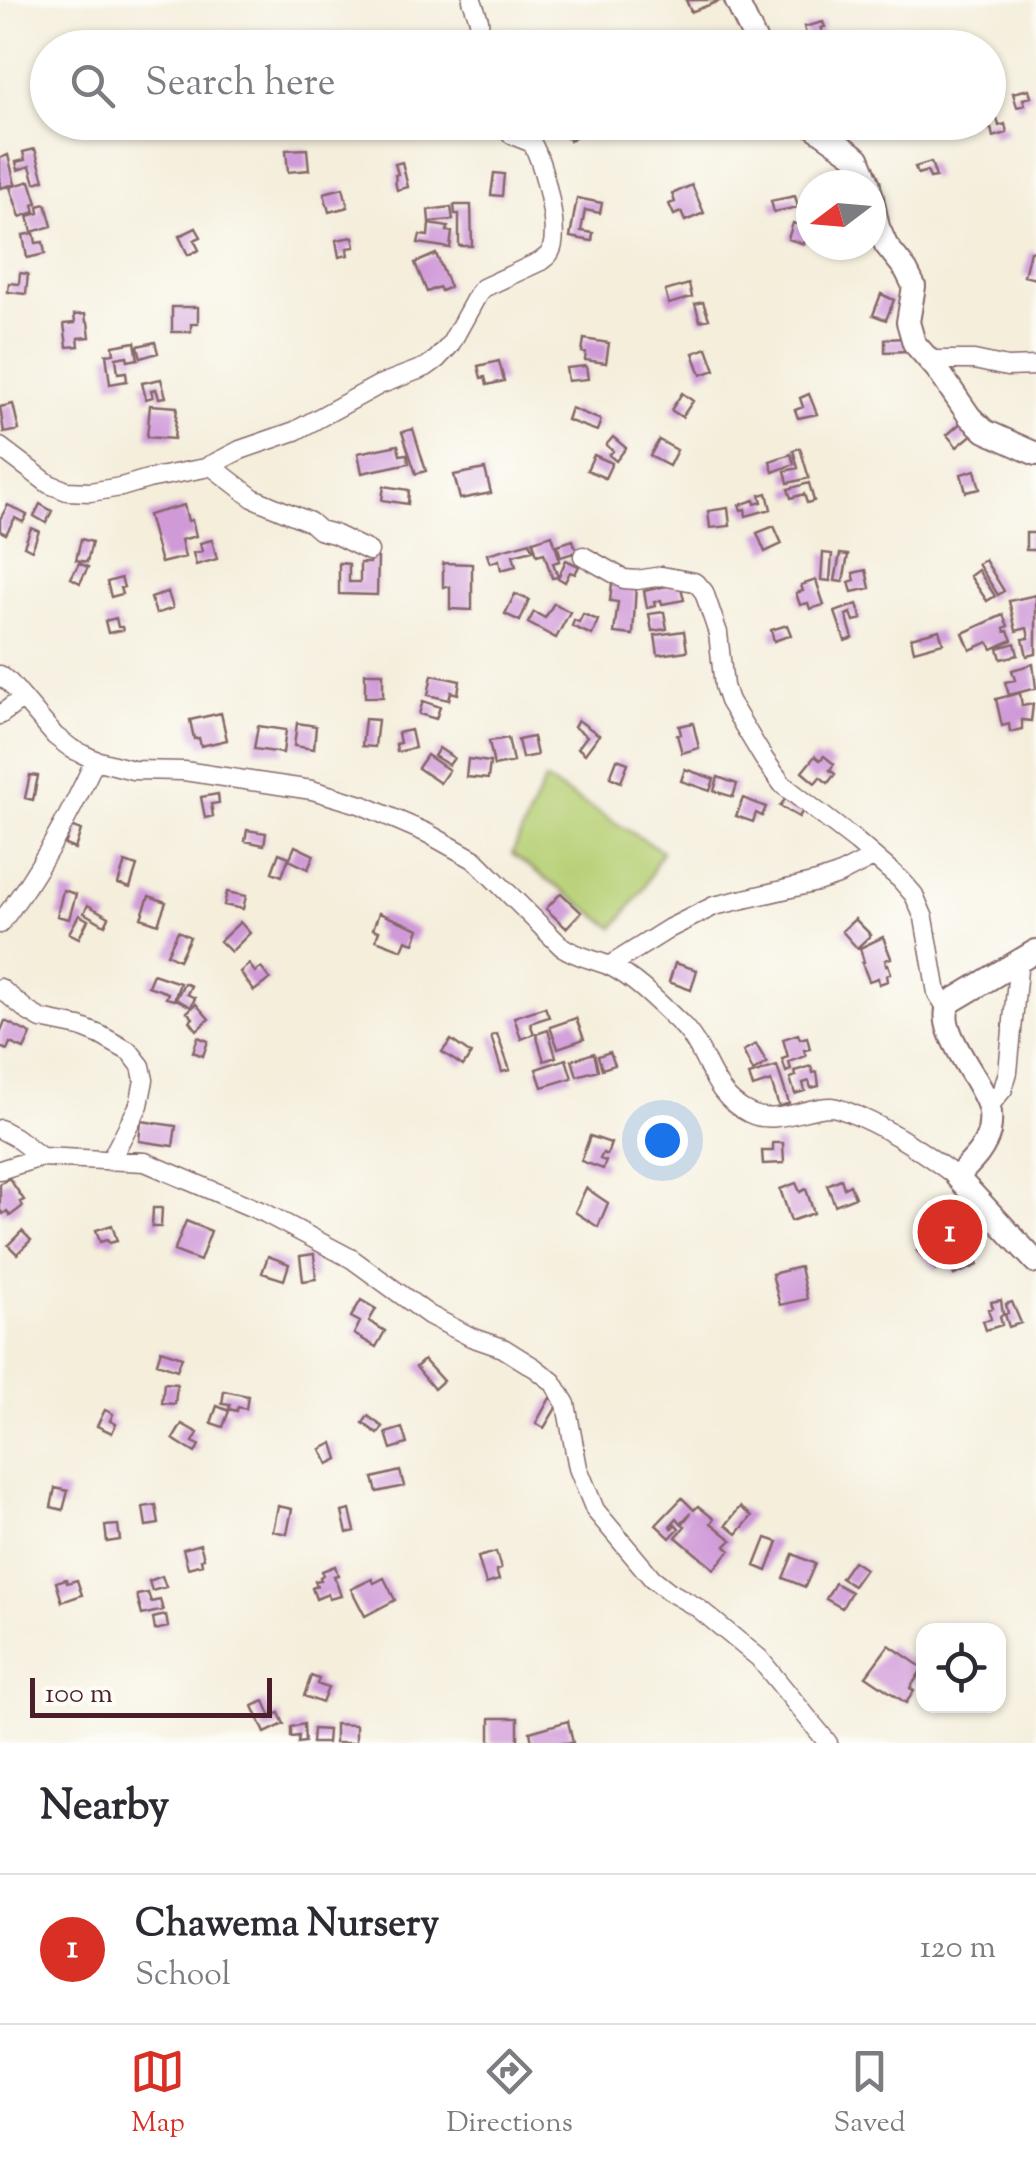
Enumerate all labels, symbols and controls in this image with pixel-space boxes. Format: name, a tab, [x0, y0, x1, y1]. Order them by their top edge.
search box	[30, 30, 1006, 140]
icon: search	[65, 58, 120, 113]
text: Search here	[145, 58, 336, 112]
north arrow	[796, 170, 886, 260]
your location	[637, 1115, 688, 1166]
pin: 1	[918, 1194, 982, 1270]
map controls	[916, 1623, 1006, 1713]
button: locate	[916, 1623, 1006, 1713]
scale bar	[30, 1673, 272, 1718]
text: 100 m	[45, 1675, 113, 1715]
text: Nearby	[40, 1778, 169, 1838]
text: Chawema Nursery	[135, 1899, 439, 1953]
text: 1	[67, 1926, 78, 1972]
text: 120 m	[920, 1926, 996, 1972]
text: School	[135, 1953, 231, 1999]
tab: Map	[130, 2044, 185, 2144]
tab: Directions	[446, 2044, 573, 2144]
tab: Saved	[834, 2044, 906, 2144]

